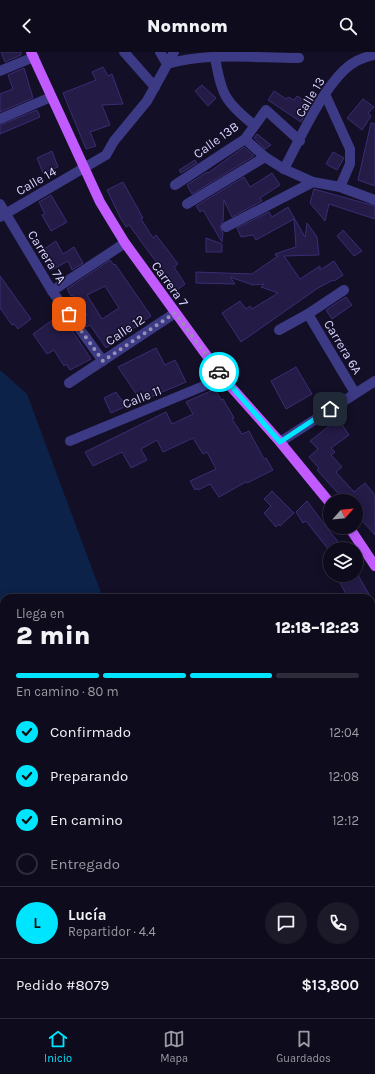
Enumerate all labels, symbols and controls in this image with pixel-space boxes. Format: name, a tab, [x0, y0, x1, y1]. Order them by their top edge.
icon: back	[16, 15, 38, 37]
text: Nomnom	[147, 15, 228, 37]
icon: search	[337, 15, 359, 37]
street label: Calle 13	[292, 74, 328, 120]
street label: Calle 13B	[190, 119, 242, 161]
street label: Calle 14	[13, 164, 59, 198]
street label: Carrera 7A	[25, 228, 69, 287]
street label: Carrera 7	[149, 258, 191, 310]
pin	[52, 297, 86, 331]
icon: bag	[58, 303, 80, 325]
street label: Calle 12	[103, 311, 147, 349]
street label: Carrera 6A	[321, 317, 365, 377]
courier	[199, 352, 239, 392]
icon: car	[208, 361, 230, 383]
street label: Calle 11	[120, 382, 164, 412]
pin	[313, 392, 347, 426]
icon: home	[319, 398, 341, 420]
north arrow	[323, 494, 363, 534]
map controls	[323, 494, 363, 582]
button: layers	[323, 542, 363, 582]
text: Llega en	[16, 606, 65, 621]
text: 12:18–12:23	[275, 619, 359, 637]
text: 2 min	[16, 620, 91, 651]
text: En camino · 80 m	[16, 684, 119, 699]
icon: check	[16, 721, 38, 743]
text: Confirmado	[50, 723, 131, 741]
text: 12:04	[329, 725, 359, 740]
icon: check	[16, 765, 38, 787]
text: Preparando	[50, 767, 128, 785]
text: 12:08	[328, 769, 359, 784]
icon: check	[16, 809, 38, 831]
text: En camino	[50, 811, 123, 829]
text: 12:12	[332, 813, 359, 828]
text: Entregado	[50, 855, 120, 873]
button: chat	[265, 902, 307, 944]
button: phone	[317, 902, 359, 944]
text: Lucía	[68, 906, 106, 924]
text: L	[33, 914, 41, 932]
text: Repartidor · 4.4	[68, 924, 156, 939]
text: Pedido #8079	[16, 976, 109, 994]
text: $13,800	[302, 976, 359, 994]
tab: Inicio	[44, 1028, 72, 1065]
tab: Mapa	[160, 1028, 188, 1065]
tab: Guardados	[276, 1028, 331, 1065]

